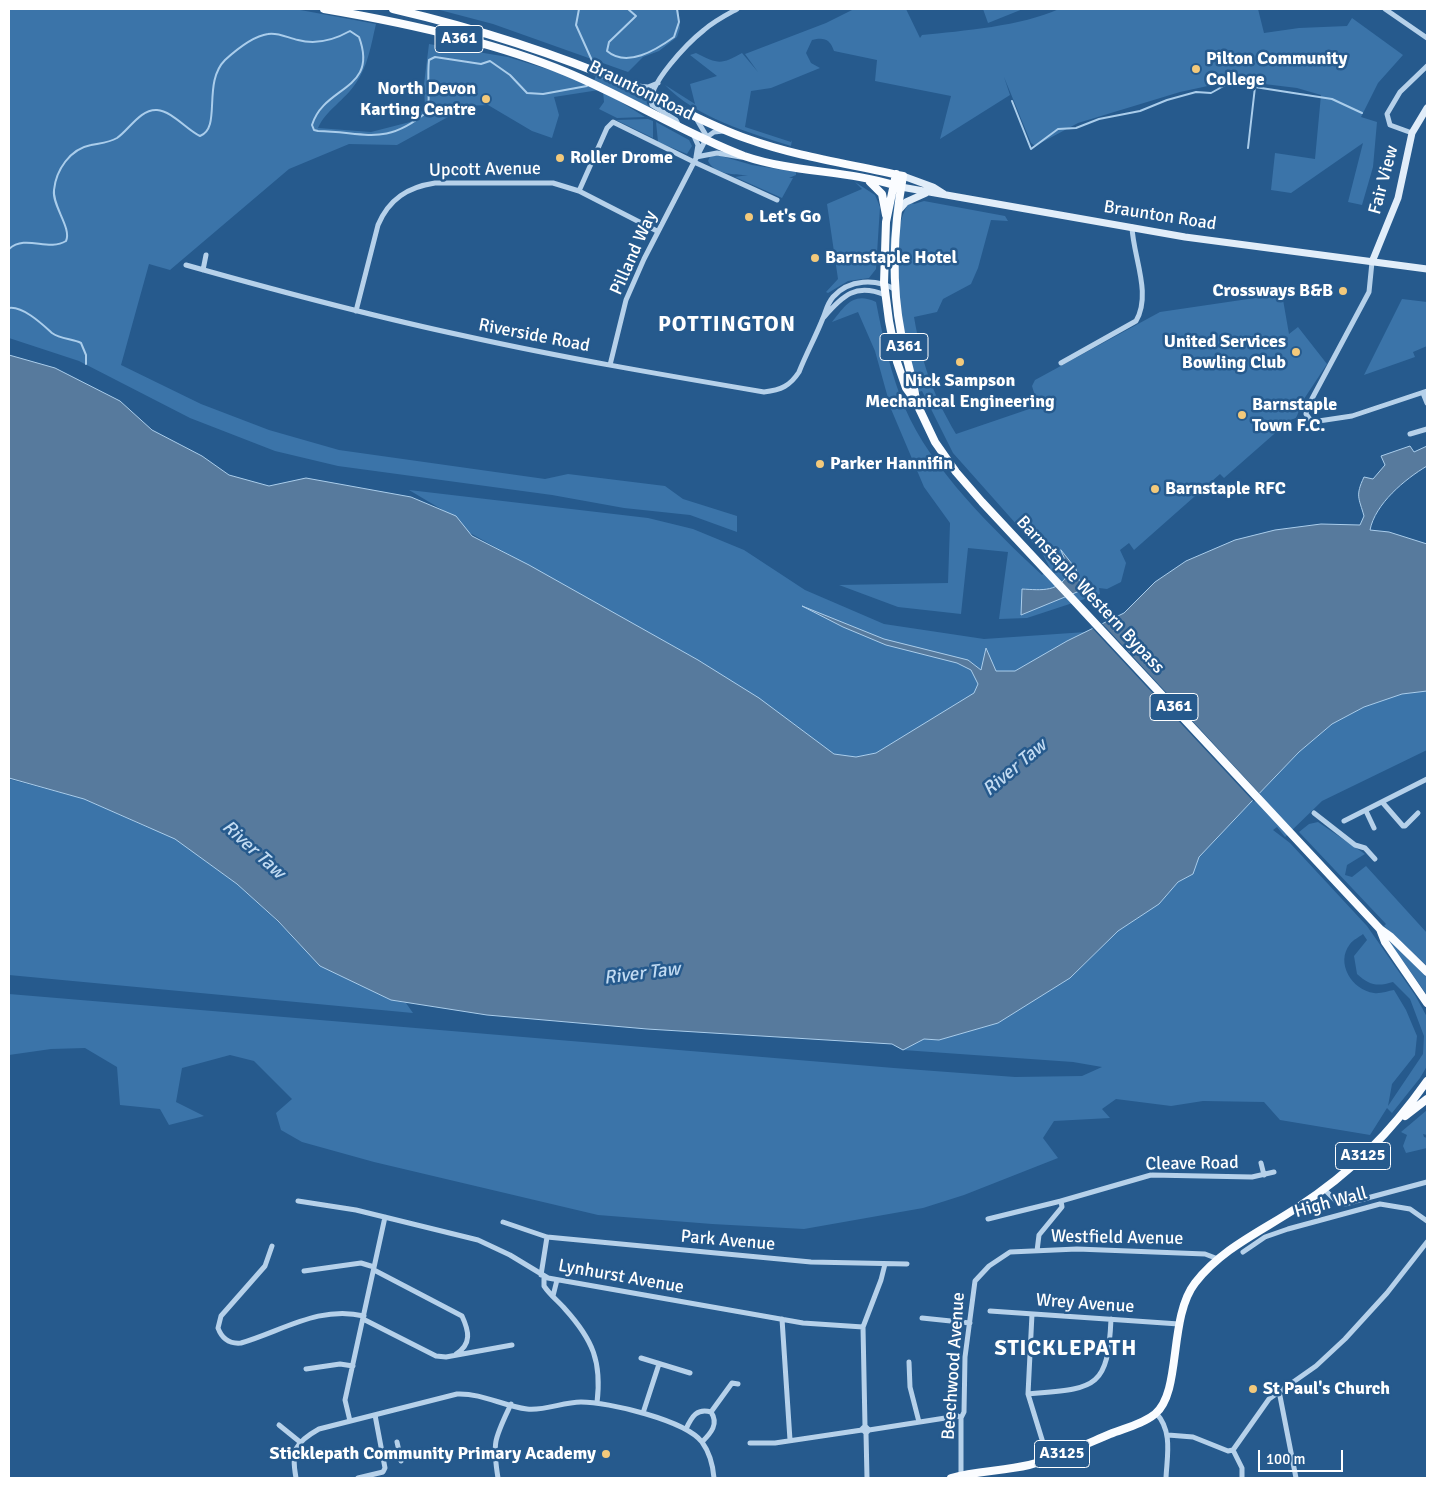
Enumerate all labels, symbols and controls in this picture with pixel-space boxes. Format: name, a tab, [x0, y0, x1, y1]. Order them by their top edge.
road number: A361	[435, 26, 483, 52]
place label: Pilton Community College	[1206, 48, 1347, 90]
street label: Braunton Road	[585, 56, 697, 126]
marker: Pilton Community College	[1190, 63, 1202, 75]
place label: North Devon Karting Centre	[360, 78, 476, 120]
marker: North Devon Karting Centre	[480, 93, 492, 105]
street label: Fair View	[1364, 143, 1404, 217]
place label: Roller Drome	[570, 147, 673, 169]
marker: Roller Drome	[554, 152, 566, 164]
street label: Upcott Avenue	[429, 158, 541, 182]
street label: Braunton Road	[1102, 196, 1218, 236]
place label: Let's Go	[759, 206, 821, 228]
street label: Pilland Way	[606, 208, 662, 298]
marker: Let's Go	[743, 211, 755, 223]
place label: Barnstaple Hotel	[825, 247, 957, 269]
marker: Barnstaple Hotel	[809, 252, 821, 264]
place label: Crossways B&B	[1212, 280, 1333, 302]
marker: Crossways B&B	[1337, 285, 1349, 297]
district label: POTTINGTON	[657, 312, 797, 338]
street label: Riverside Road	[477, 315, 591, 357]
place label: United Services Bowling Club	[1164, 331, 1286, 374]
road number: A361	[880, 334, 928, 361]
marker: United Services Bowling Club	[1290, 346, 1302, 358]
marker: Nick Sampson Mechanical Engineering	[954, 356, 966, 368]
place label: Nick Sampson Mechanical Engineering	[865, 370, 1055, 412]
place label: Barnstaple Town F.C.	[1252, 394, 1337, 436]
marker: Barnstaple Town F.C.	[1236, 409, 1248, 421]
place label: Parker Hannifin	[830, 453, 953, 475]
marker: Parker Hannifin	[814, 458, 826, 470]
place label: Barnstaple RFC	[1165, 478, 1286, 500]
marker: Barnstaple RFC	[1149, 483, 1161, 495]
street label: Barnstaple Western Bypass	[1011, 512, 1169, 678]
road number: A361	[1150, 694, 1198, 720]
water label: River Taw	[978, 735, 1052, 801]
water label: River Taw	[217, 816, 289, 884]
water label: River Taw	[603, 958, 681, 990]
road number: A3125	[1336, 1142, 1390, 1170]
street label: Cleave Road	[1145, 1152, 1239, 1176]
street label: High Wall	[1292, 1183, 1370, 1223]
street label: Park Avenue	[680, 1226, 776, 1256]
street label: Westfield Avenue	[1051, 1226, 1183, 1250]
street label: Lynhurst Avenue	[556, 1255, 686, 1299]
street label: Wrey Avenue	[1035, 1290, 1135, 1318]
street label: Beechwood Avenue	[938, 1291, 970, 1441]
district label: STICKLEPATH	[993, 1336, 1139, 1362]
place label: St Paul's Church	[1263, 1378, 1390, 1400]
marker: St Paul's Church	[1247, 1383, 1259, 1395]
road number: A3125	[1034, 1440, 1090, 1468]
scale bar	[1261, 1440, 1346, 1472]
place label: Sticklepath Community Primary Academy	[270, 1443, 596, 1465]
marker: Sticklepath Community Primary Academy	[600, 1448, 612, 1460]
text: 100 m	[1266, 1450, 1306, 1468]

